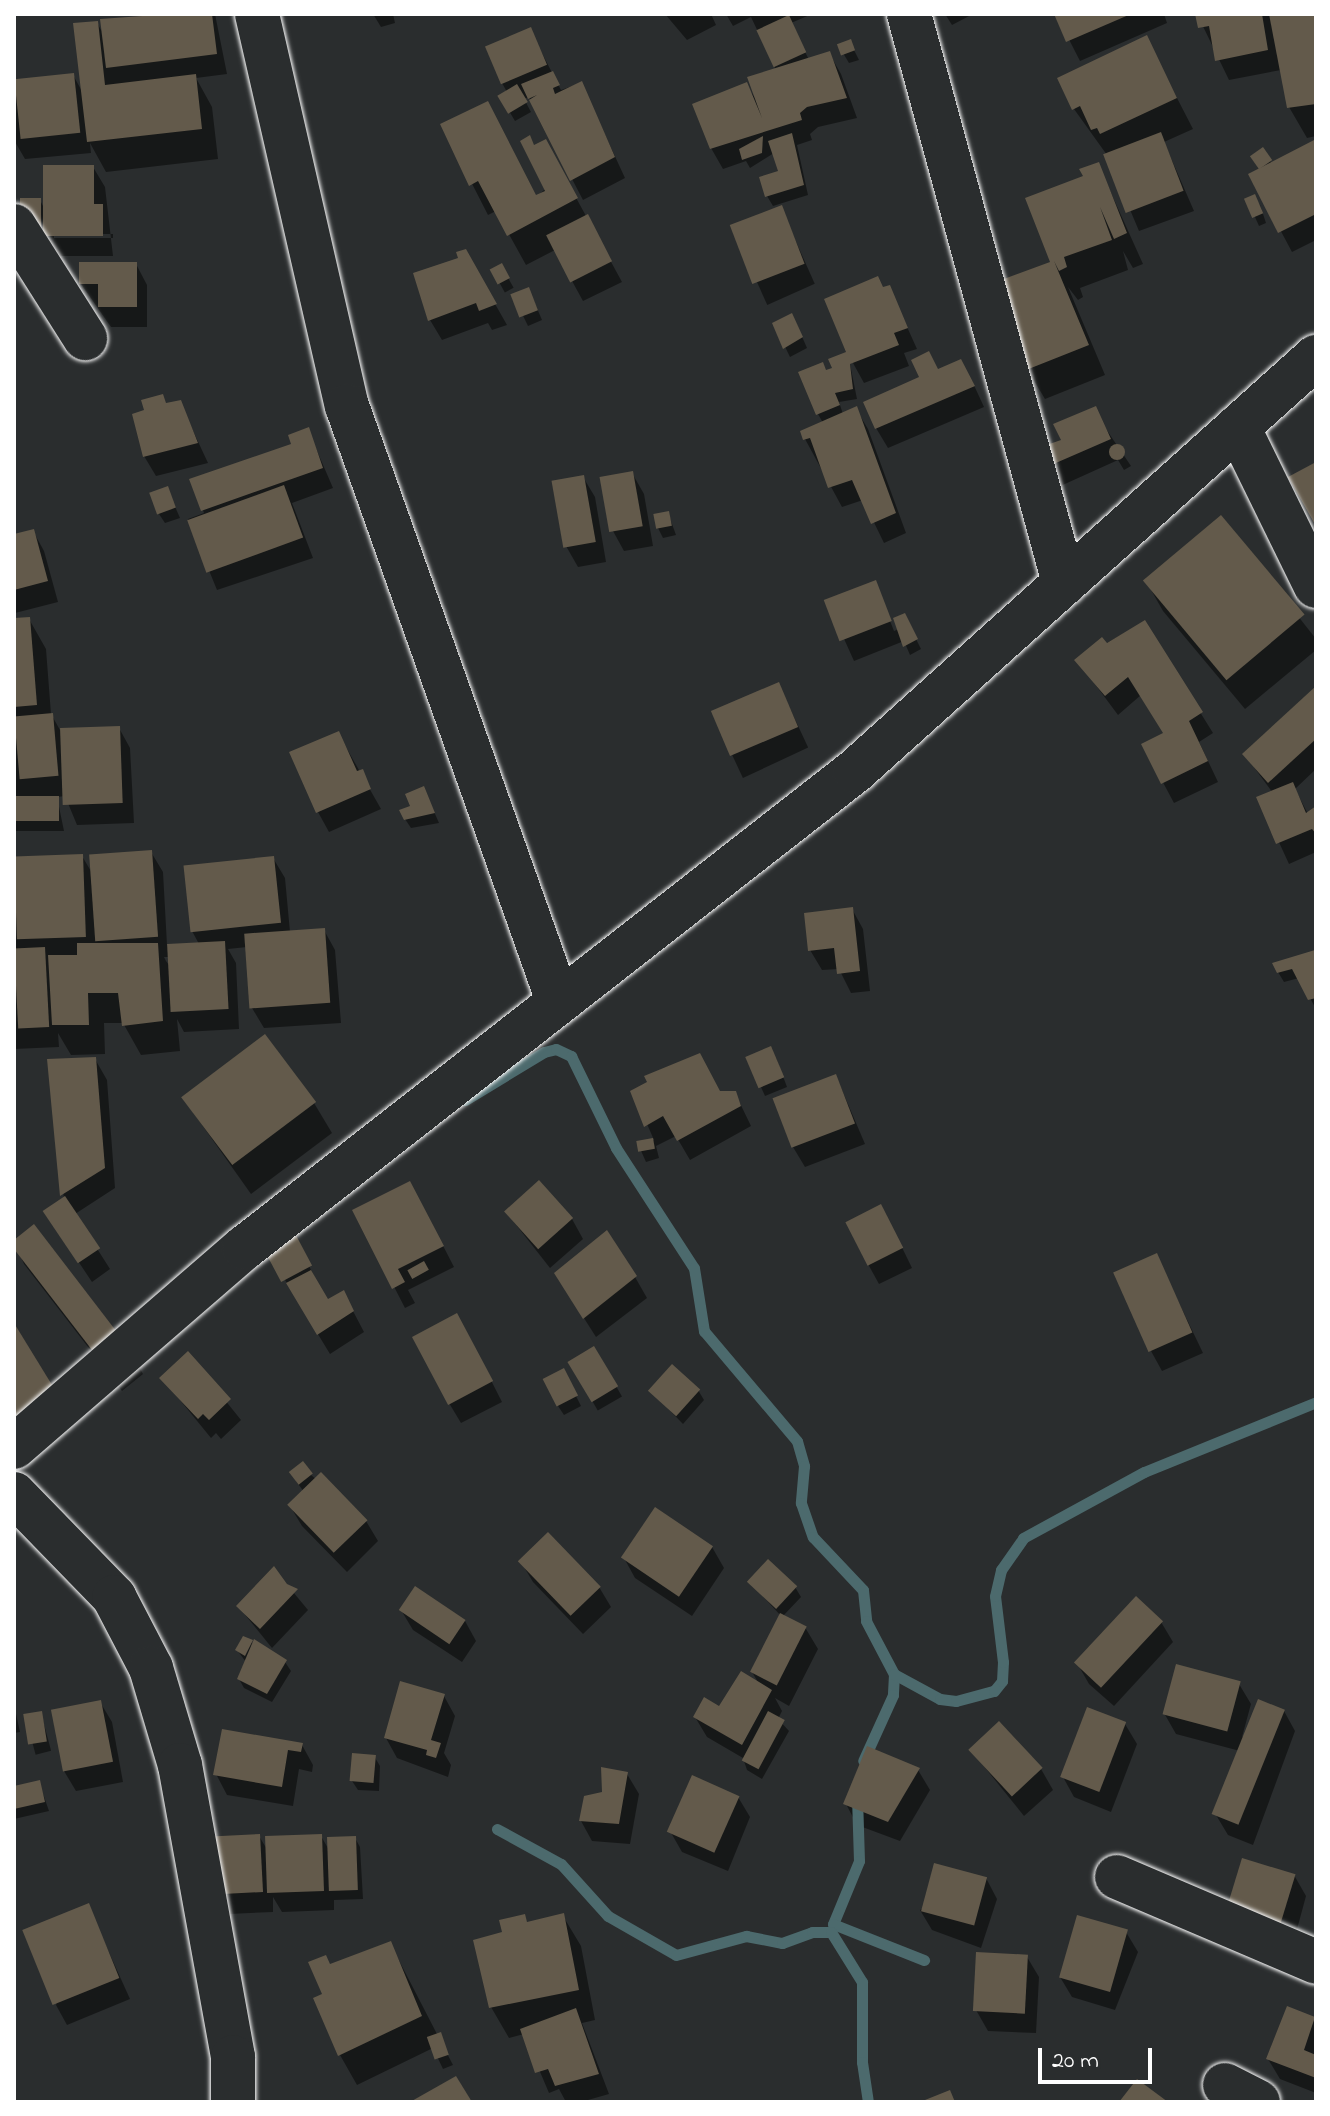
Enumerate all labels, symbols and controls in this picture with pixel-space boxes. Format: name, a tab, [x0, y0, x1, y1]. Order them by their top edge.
scale bar	[1042, 2032, 1156, 2082]
text: 20 m	[1052, 2044, 1099, 2079]

